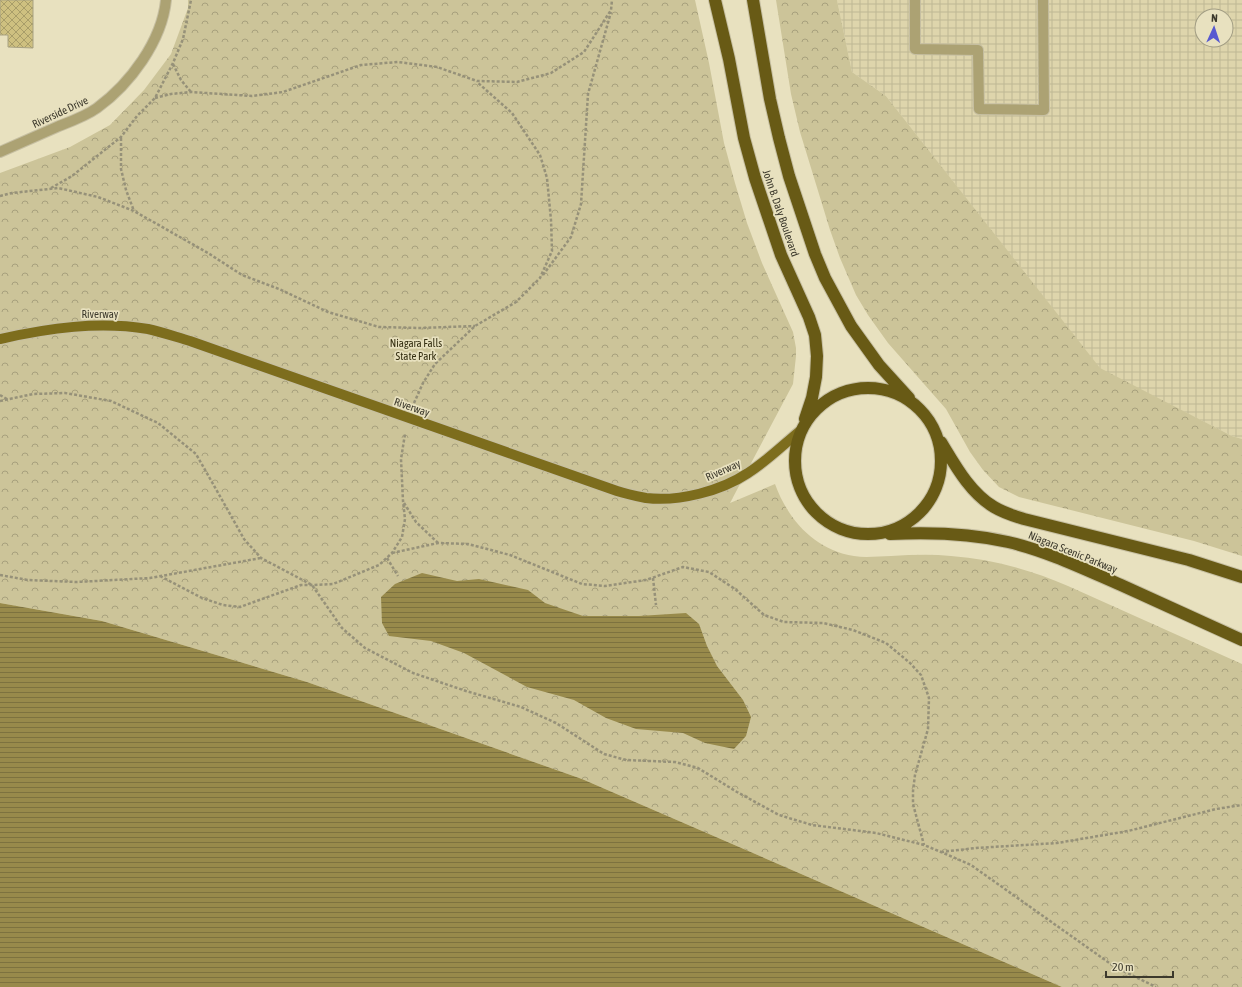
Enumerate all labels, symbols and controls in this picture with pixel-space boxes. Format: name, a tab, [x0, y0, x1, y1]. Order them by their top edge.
north arrow	[1194, 8, 1234, 48]
text: N	[1211, 12, 1218, 24]
street label: Riverside Drive	[30, 94, 90, 130]
street label: John B. Daly Boulevard	[761, 168, 801, 258]
street label: Riverway	[82, 308, 119, 320]
park label: Niagara Falls State Park	[390, 337, 442, 362]
street label: Riverway	[393, 395, 432, 419]
street label: Riverway	[704, 457, 743, 483]
street label: Niagara Scenic Parkway	[1027, 529, 1120, 576]
scale bar	[1106, 953, 1173, 979]
text: 20 m	[1112, 960, 1134, 974]

